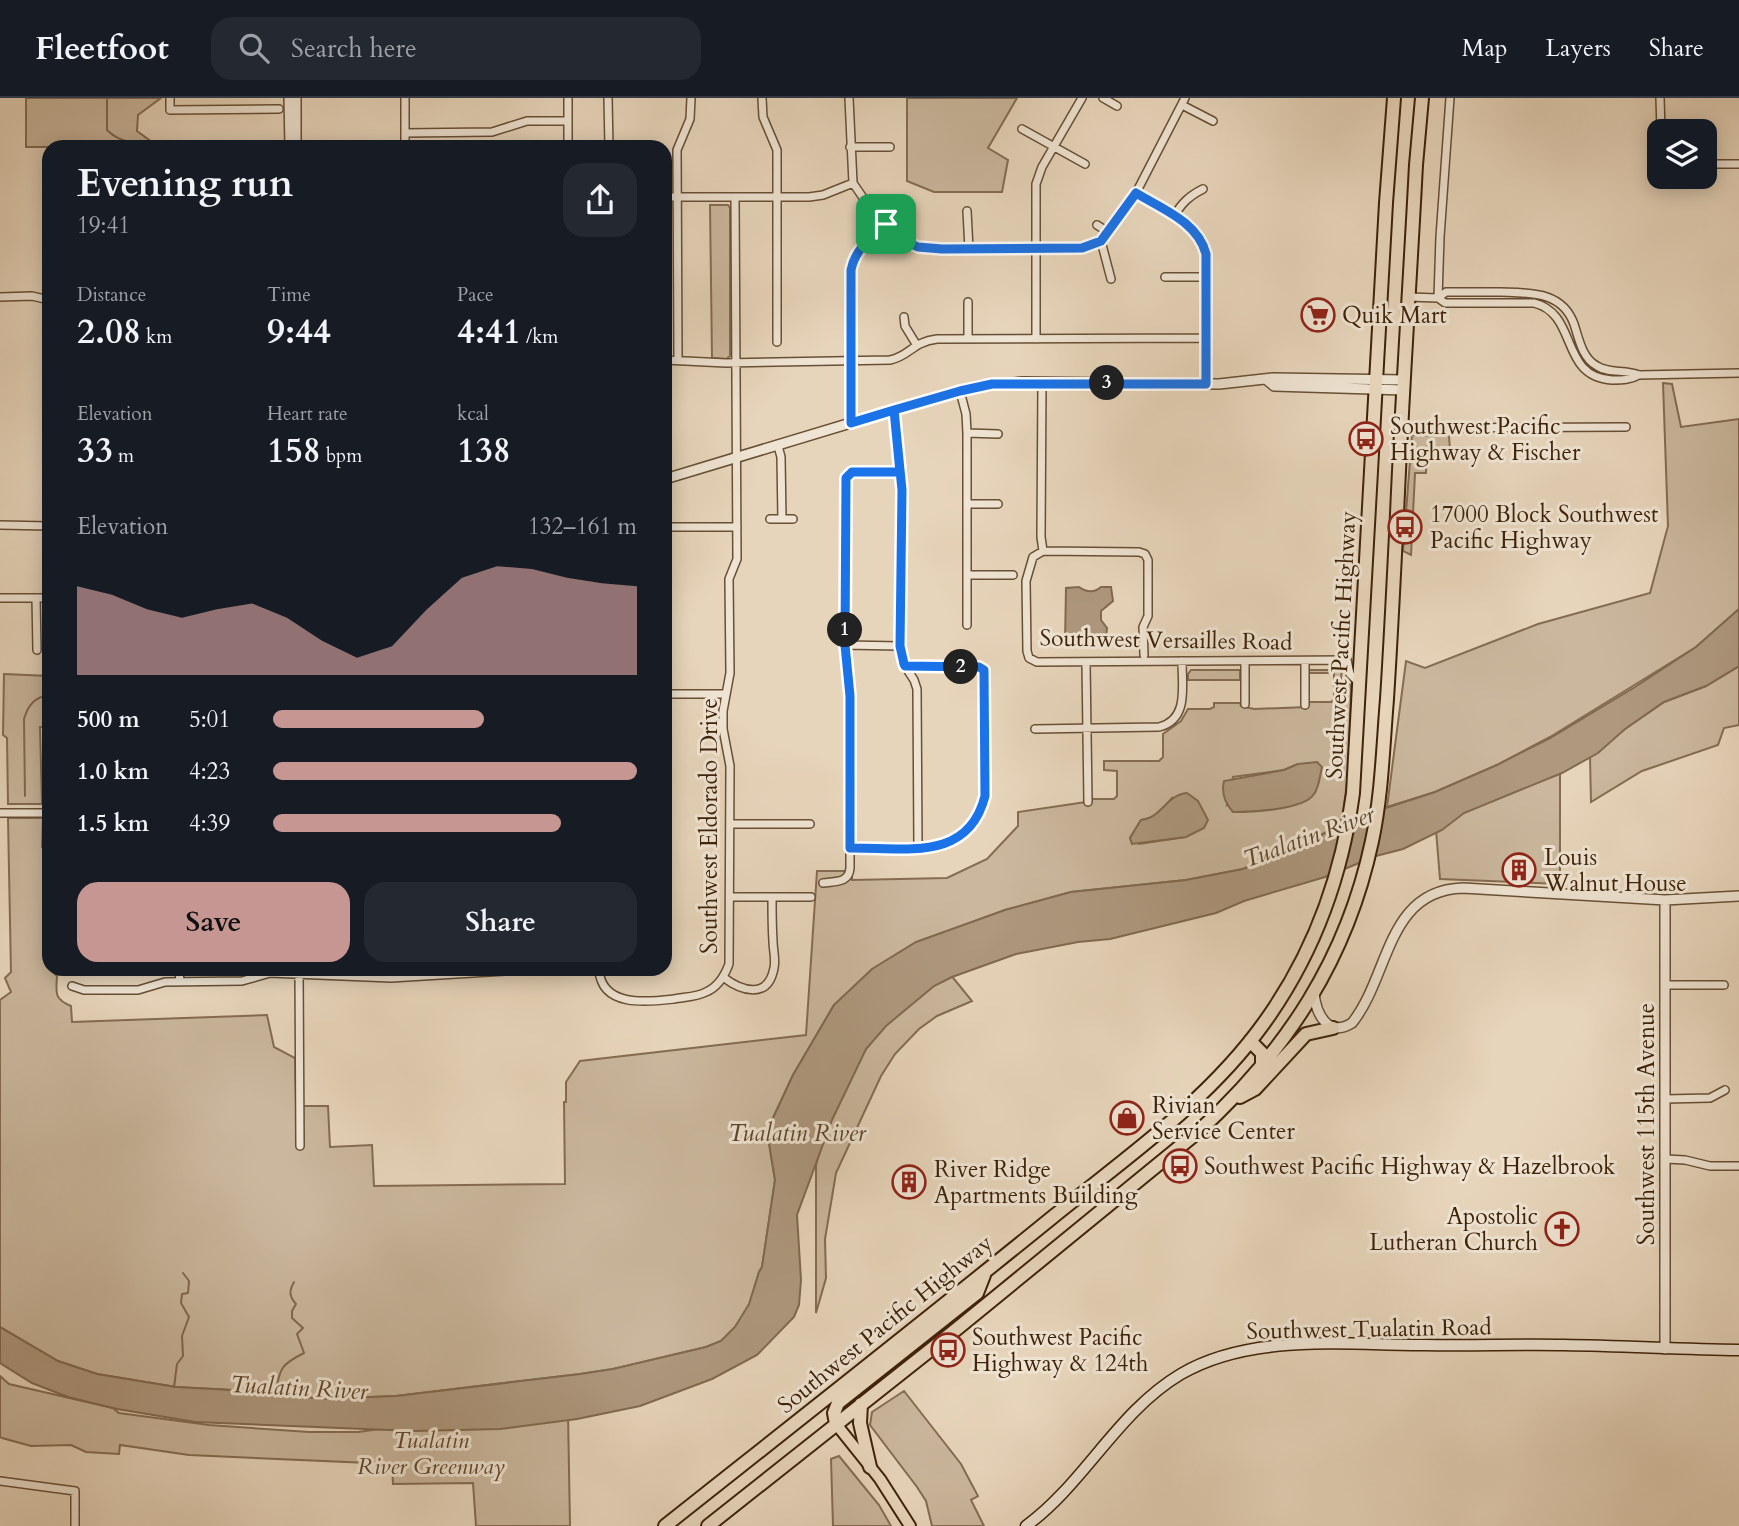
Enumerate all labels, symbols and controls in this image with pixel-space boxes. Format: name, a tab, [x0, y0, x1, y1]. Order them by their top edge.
search box	[211, 17, 701, 80]
text: Fleetfoot	[35, 26, 169, 71]
icon: search	[235, 29, 273, 67]
text: Search here	[291, 31, 417, 66]
text: Map	[1462, 32, 1508, 65]
text: Layers	[1546, 32, 1611, 65]
text: Share	[1649, 32, 1704, 65]
map controls	[1647, 119, 1717, 189]
button: layers	[1647, 119, 1717, 189]
text: Evening run	[77, 158, 293, 210]
button: share	[563, 163, 637, 237]
pin	[856, 194, 916, 254]
icon: arrive	[867, 205, 905, 243]
text: 19:41	[77, 210, 130, 241]
text: Distance	[77, 282, 146, 308]
text: Time	[267, 282, 311, 308]
text: Pace	[457, 282, 494, 308]
supermarket icon: Quik Mart	[1299, 296, 1337, 334]
place label: Quik Mart	[1342, 300, 1447, 331]
text: 2.08	[77, 308, 141, 356]
text: 9:44	[267, 308, 331, 356]
text: 4:41	[457, 308, 521, 356]
text: km	[141, 324, 172, 350]
text: /km	[521, 324, 558, 350]
pin: 3	[1090, 366, 1124, 400]
text: 3	[1102, 369, 1111, 395]
text: Elevation	[77, 401, 152, 427]
text: Heart rate	[267, 401, 348, 427]
text: kcal	[457, 401, 489, 427]
place label: Southwest Pacific Highway & Fischer	[1390, 411, 1581, 468]
bus stop icon: Southwest Pacific Highway & Fischer	[1347, 420, 1385, 458]
text: 33	[77, 427, 113, 475]
text: 158	[267, 427, 321, 475]
text: 138	[457, 427, 511, 475]
text: m	[113, 443, 134, 469]
text: bpm	[321, 443, 362, 469]
place label: 17000 Block Southwest Pacific Highway	[1430, 499, 1658, 556]
bus stop icon: 17000 Block Southwest Pacific Highway	[1386, 508, 1424, 546]
street label: Southwest Pacific Highway	[1318, 510, 1364, 780]
text: Elevation	[77, 511, 168, 542]
text: 132–161 m	[528, 511, 637, 542]
pin: 1	[828, 612, 862, 648]
text: 1	[840, 616, 849, 642]
street label: Southwest Versailles Road	[1039, 622, 1293, 658]
pin: 2	[944, 650, 978, 684]
text: 2	[956, 653, 965, 679]
street label: Southwest Eldorado Drive	[694, 698, 725, 954]
text: 500 m	[77, 704, 140, 735]
text: 5:01	[189, 704, 230, 735]
text: 1.0 km	[77, 756, 149, 787]
text: 4:23	[189, 756, 230, 787]
water label: Tualatin River	[1239, 798, 1380, 876]
text: 1.5 km	[77, 808, 149, 839]
text: 4:39	[189, 808, 230, 839]
place label: Louis Walnut House	[1543, 842, 1687, 899]
building icon: Louis Walnut House	[1500, 851, 1538, 889]
button: Save	[77, 882, 350, 962]
button: Share	[364, 882, 637, 962]
street label: Southwest 115th Avenue	[1631, 1003, 1662, 1245]
place label: Rivian Service Center	[1152, 1090, 1295, 1147]
shop icon: Rivian Service Center	[1108, 1099, 1146, 1137]
water label: Tualatin River	[728, 1117, 867, 1150]
bus stop icon: Southwest Pacific Highway & Hazelbrook	[1161, 1147, 1199, 1185]
place label: Southwest Pacific Highway & Hazelbrook	[1204, 1151, 1616, 1182]
place label: River Ridge Apartments Building	[934, 1154, 1138, 1211]
building icon: River Ridge Apartments Building	[890, 1163, 928, 1201]
place label: Apostolic Lutheran Church	[1369, 1201, 1538, 1258]
church icon: Apostolic Lutheran Church	[1543, 1210, 1581, 1248]
street label: Southwest Pacific Highway	[771, 1228, 999, 1420]
street label: Southwest Tualatin Road	[1246, 1311, 1493, 1347]
place label: Southwest Pacific Highway & 124th	[972, 1322, 1149, 1379]
bus stop icon: Southwest Pacific Highway & 124th	[929, 1331, 967, 1369]
water label: Tualatin River	[229, 1368, 370, 1408]
park label: Tualatin River Greenway	[357, 1425, 505, 1482]

